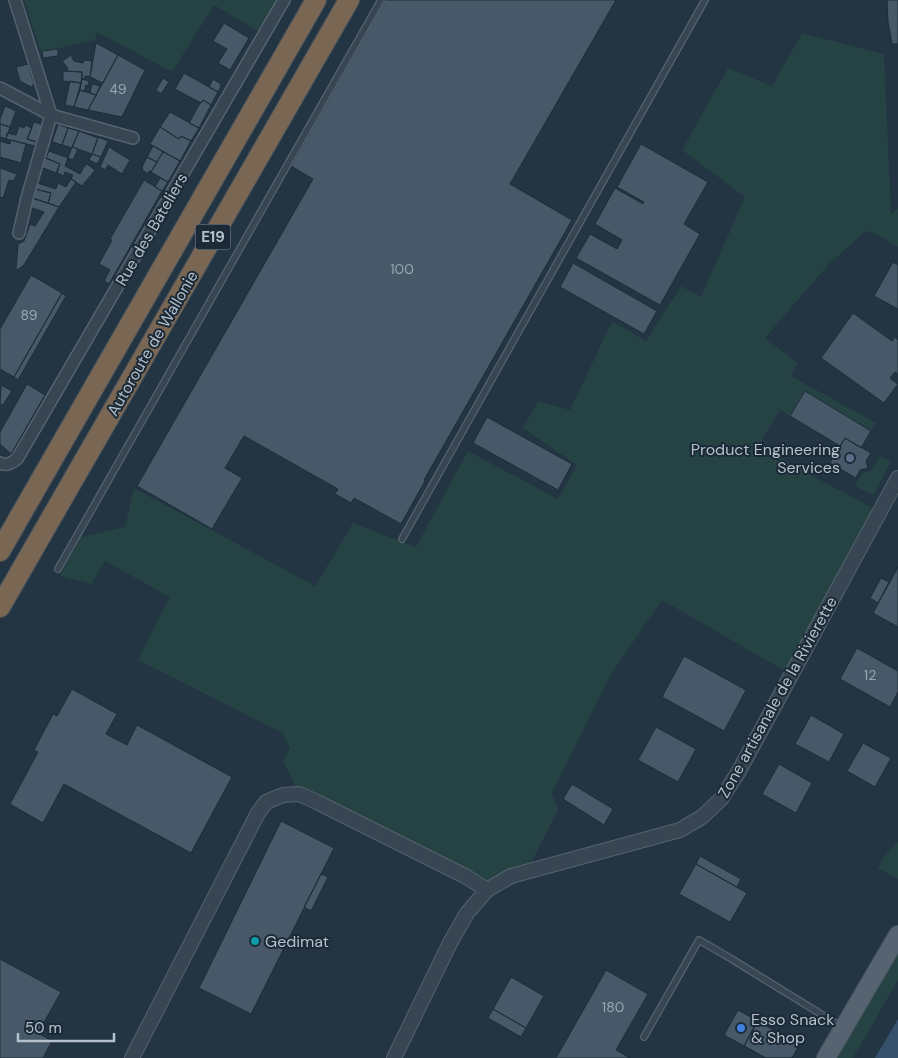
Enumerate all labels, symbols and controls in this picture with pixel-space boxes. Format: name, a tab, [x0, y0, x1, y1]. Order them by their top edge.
house number: 49	[109, 80, 127, 98]
street label: Rue des Bateliers	[111, 169, 192, 290]
road number: E19	[196, 224, 230, 250]
house number: 100	[390, 260, 414, 278]
street label: Autoroute de Wallonie	[102, 267, 203, 420]
house number: 89	[21, 306, 38, 324]
place label: Product Engineering Services	[691, 439, 840, 478]
marker: Product Engineering Services	[844, 452, 856, 464]
street label: Zone artisanale de la Rivierette	[713, 593, 842, 802]
house number: 12	[864, 666, 876, 684]
place label: Gedimat	[265, 931, 329, 952]
marker: Gedimat	[249, 935, 261, 947]
house number: 180	[602, 998, 624, 1016]
place label: Esso Snack & Shop	[751, 1009, 834, 1048]
scale bar	[18, 1010, 114, 1042]
text: 50 m	[25, 1018, 62, 1038]
marker: Esso Snack & Shop	[735, 1022, 747, 1034]

